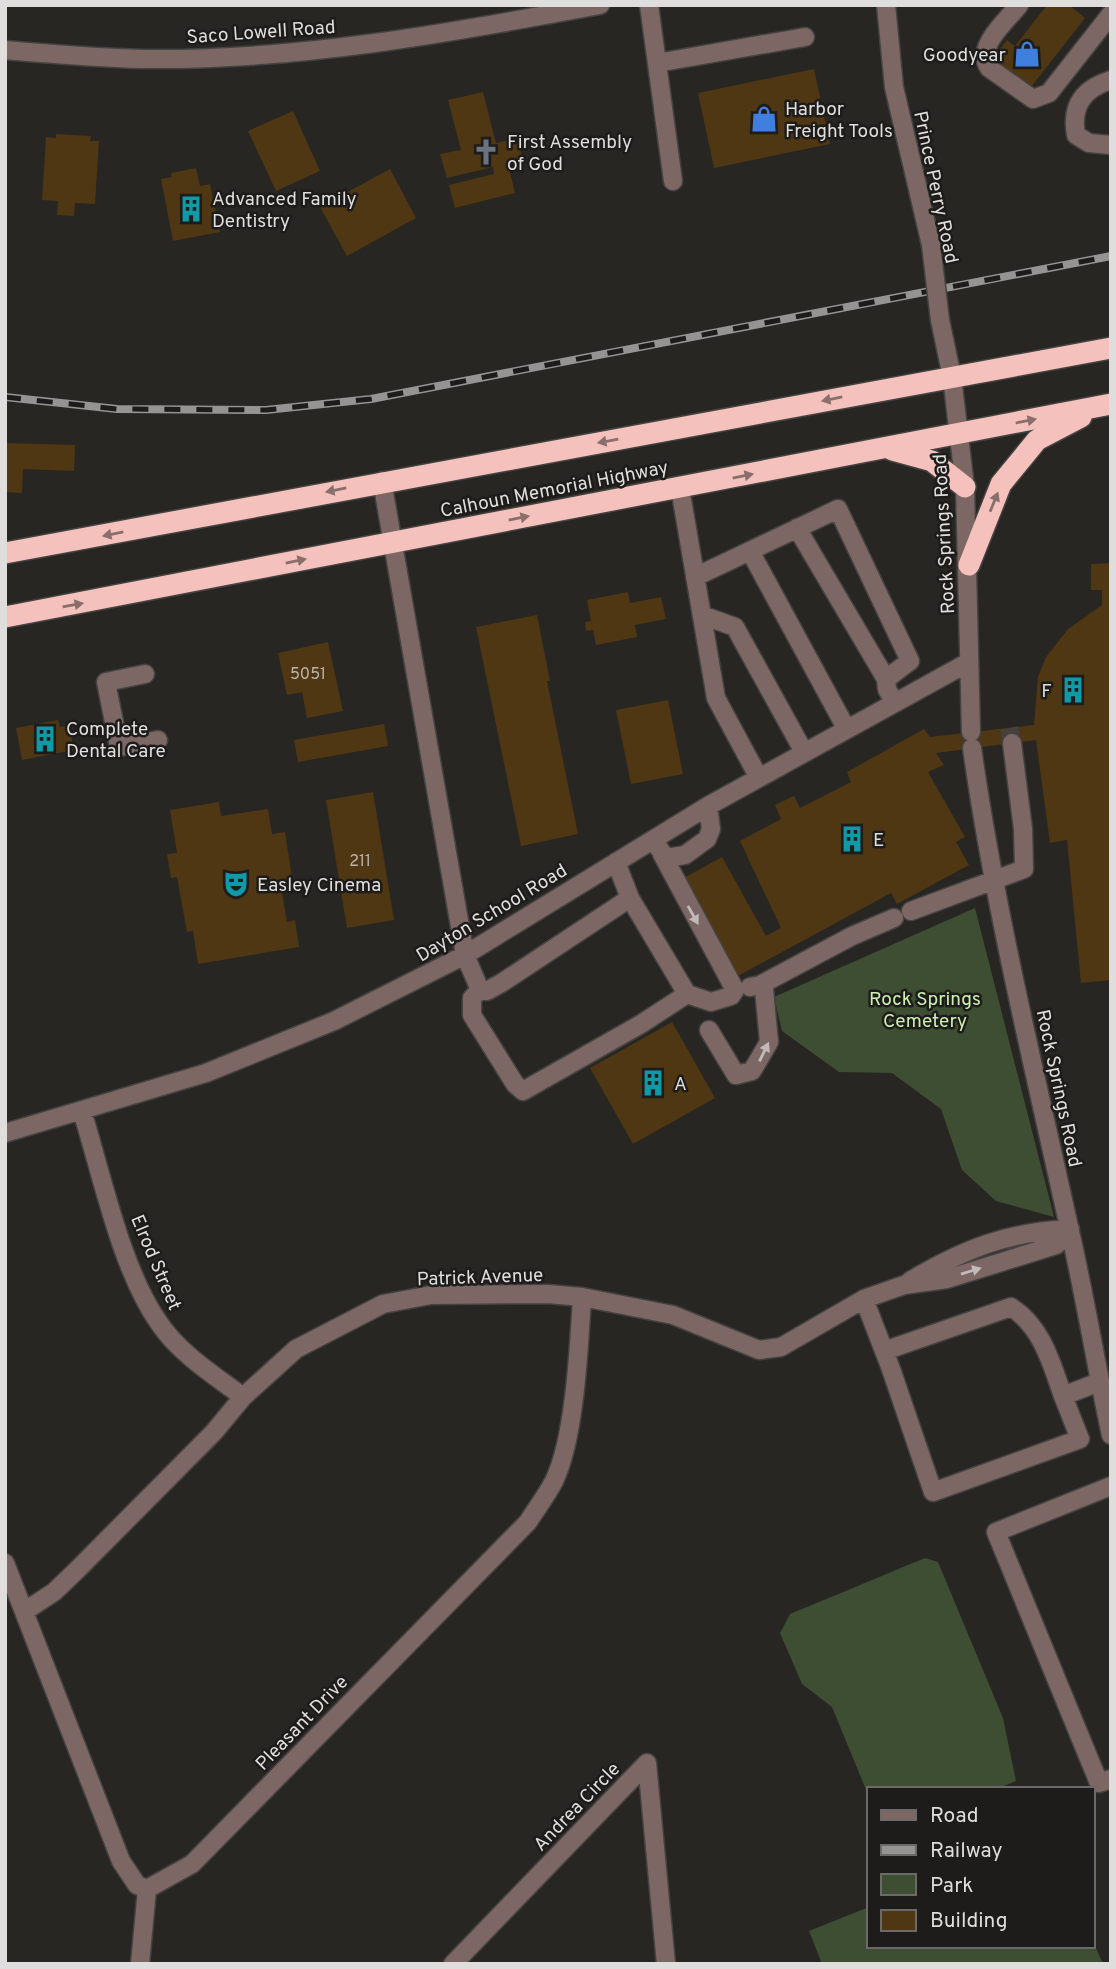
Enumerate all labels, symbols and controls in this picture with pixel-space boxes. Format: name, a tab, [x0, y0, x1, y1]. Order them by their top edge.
street label: Saco Lowell Road	[186, 16, 337, 50]
shop icon: Goodyear	[1012, 39, 1042, 69]
place label: Goodyear	[923, 44, 1007, 68]
place label: Harbor Freight Tools	[785, 98, 893, 144]
shop icon: Harbor Freight Tools	[749, 104, 779, 134]
street label: Prince Perry Road	[907, 109, 963, 266]
place label: First Assembly of God	[507, 131, 632, 177]
church icon: First Assembly of God	[471, 137, 501, 167]
place label: Advanced Family Dentistry	[212, 188, 357, 234]
building icon: Advanced Family Dentistry	[176, 194, 206, 224]
one-way arrow	[821, 394, 843, 405]
one-way arrow	[1015, 415, 1037, 426]
one-way arrow	[597, 435, 619, 446]
street label: Rock Springs Road	[929, 453, 961, 615]
street label: Calhoun Memorial Highway	[438, 456, 670, 524]
one-way arrow	[732, 470, 754, 481]
one-way arrow	[325, 484, 347, 495]
one-way arrow	[988, 491, 999, 512]
one-way arrow	[508, 512, 530, 523]
one-way arrow	[102, 529, 124, 540]
one-way arrow	[285, 556, 307, 567]
one-way arrow	[62, 600, 84, 611]
house number: 5051	[290, 665, 326, 685]
building icon: F	[1058, 675, 1088, 705]
place label: F	[1041, 680, 1052, 704]
place label: Complete Dental Care	[66, 718, 166, 764]
building icon: Complete Dental Care	[30, 724, 60, 754]
building icon: E	[837, 824, 867, 854]
place label: E	[873, 829, 884, 853]
house number: 211	[349, 852, 371, 872]
street label: Dayton School Road	[412, 859, 572, 968]
theatre icon: Easley Cinema	[221, 869, 251, 899]
place label: Easley Cinema	[257, 874, 381, 898]
one-way arrow	[687, 905, 699, 925]
park label: Rock Springs Cemetery	[869, 988, 981, 1034]
street label: Rock Springs Road	[1030, 1008, 1086, 1169]
one-way arrow	[758, 1042, 770, 1062]
building icon: A	[638, 1068, 668, 1098]
place label: A	[674, 1073, 687, 1097]
street label: Elrod Street	[124, 1211, 186, 1314]
street label: Patrick Avenue	[416, 1264, 544, 1292]
one-way arrow	[960, 1266, 981, 1276]
street label: Pleasant Drive	[251, 1671, 354, 1776]
street label: Andrea Circle	[529, 1758, 626, 1857]
legend	[867, 1787, 1095, 1948]
text: Road	[930, 1803, 979, 1830]
text: Railway	[930, 1838, 1003, 1865]
text: Park	[930, 1873, 973, 1900]
text: Building	[930, 1908, 1008, 1935]

